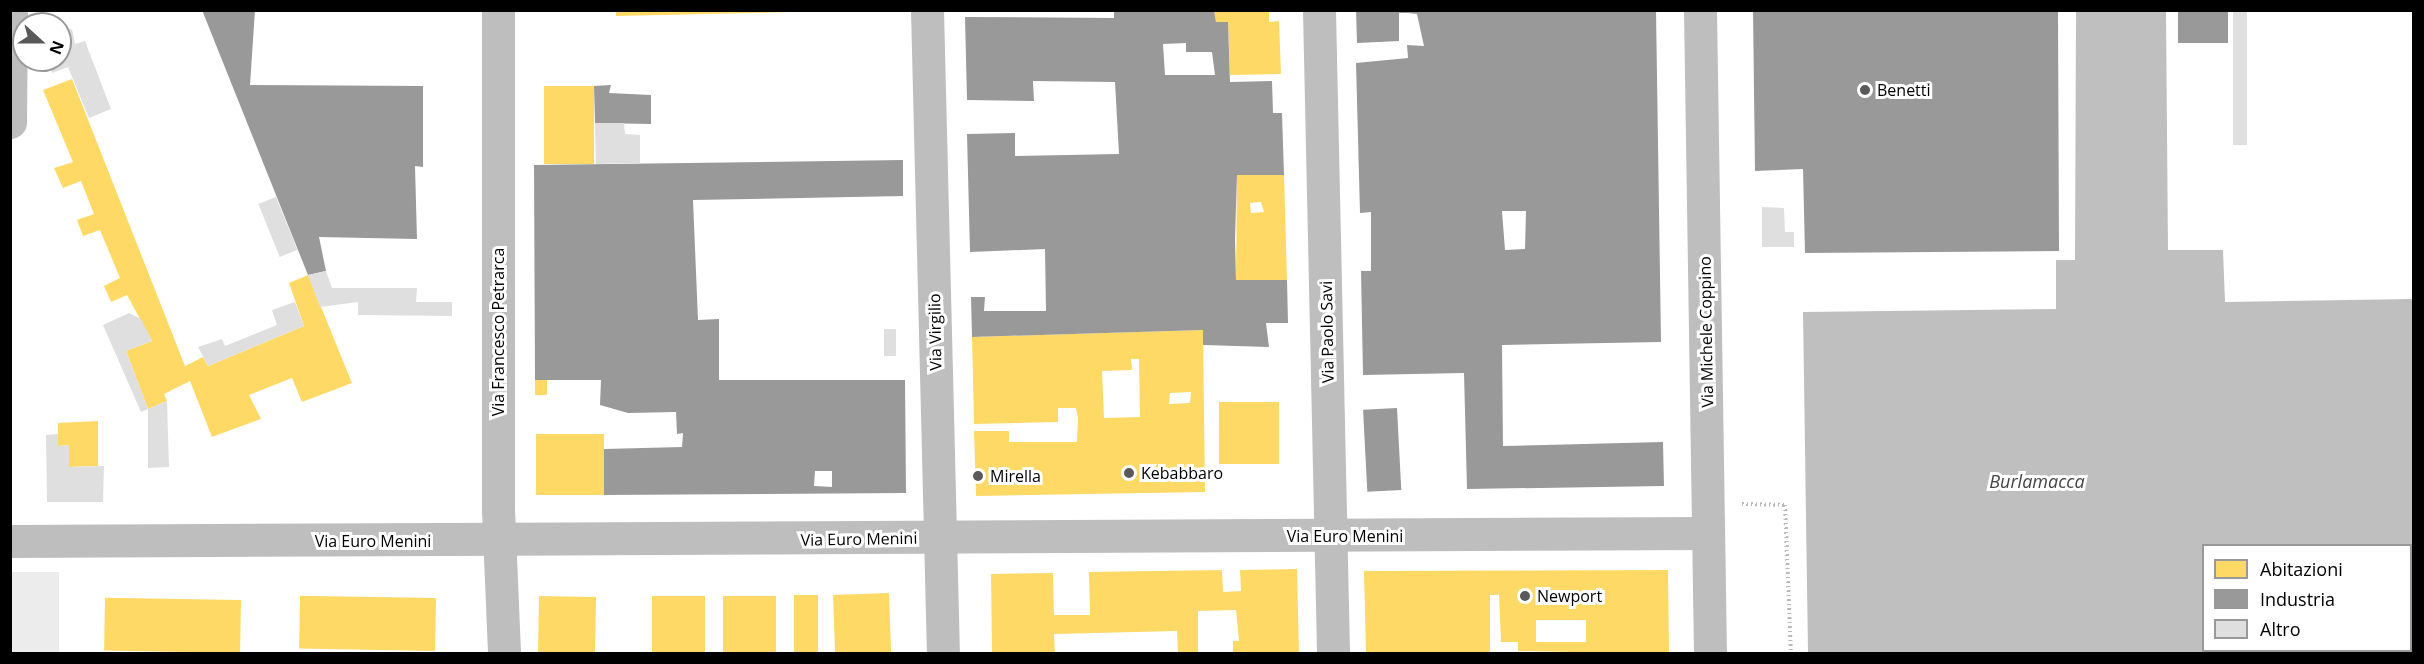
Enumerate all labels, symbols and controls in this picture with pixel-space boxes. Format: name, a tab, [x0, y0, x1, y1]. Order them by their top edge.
north arrow	[12, 12, 72, 72]
text: N	[44, 38, 70, 58]
place label: Benetti	[1877, 80, 1931, 100]
marker: Benetti	[1858, 83, 1872, 97]
street label: Via Francesco Petrarca	[488, 248, 508, 416]
street label: Via Michele Coppino	[1695, 256, 1717, 408]
street label: Via Paolo Savi	[1317, 281, 1337, 383]
street label: Via Virgilio	[925, 293, 945, 371]
place label: Kebabbaro	[1141, 463, 1223, 483]
place label: Mirella	[990, 466, 1041, 486]
marker: Kebabbaro	[1122, 466, 1136, 480]
marker: Mirella	[971, 469, 985, 483]
water label: Burlamacca	[1989, 470, 2085, 492]
street label: Via Euro Menini	[1287, 526, 1403, 546]
street label: Via Euro Menini	[800, 528, 918, 550]
street label: Via Euro Menini	[315, 531, 431, 551]
legend	[2202, 544, 2412, 652]
text: Abitazioni	[2260, 557, 2343, 581]
place label: Newport	[1537, 586, 1602, 606]
text: Industria	[2260, 587, 2335, 611]
marker: Newport	[1518, 589, 1532, 603]
text: Altro	[2260, 617, 2301, 641]

